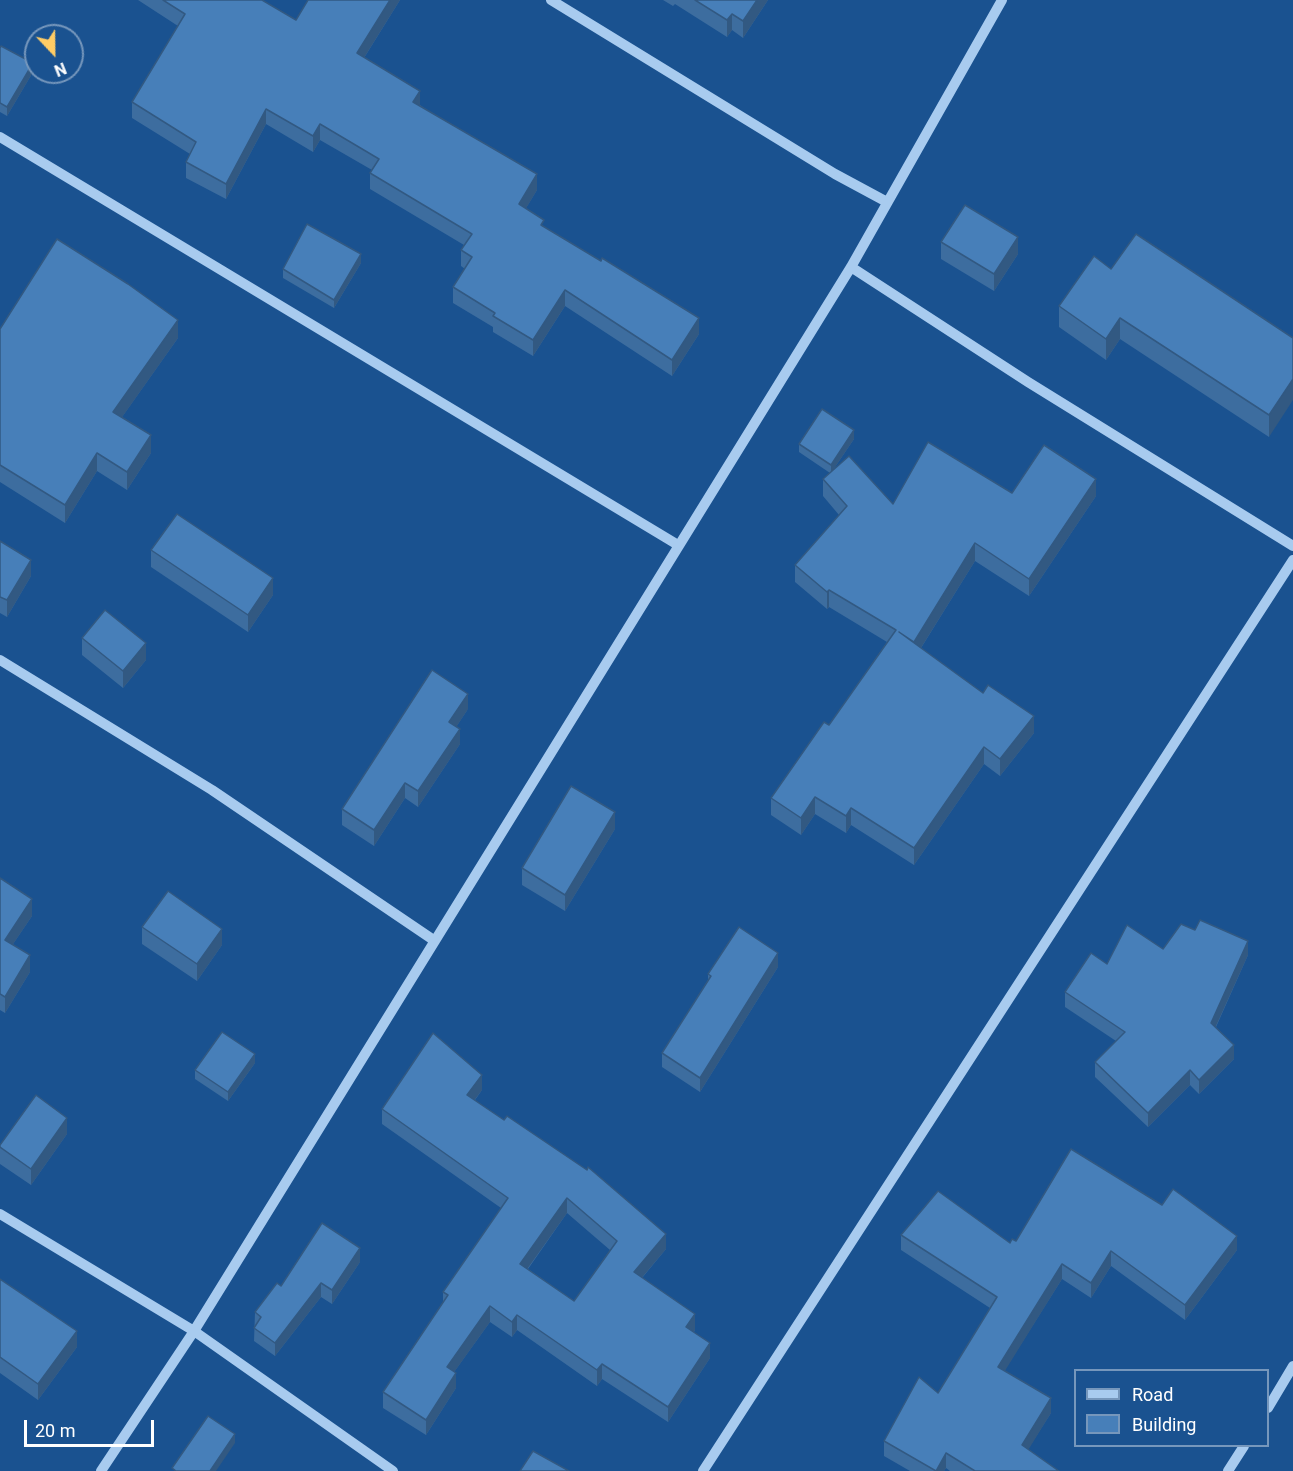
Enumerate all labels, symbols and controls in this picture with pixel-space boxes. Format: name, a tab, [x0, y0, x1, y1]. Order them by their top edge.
north arrow	[24, 24, 84, 84]
text: N	[51, 58, 69, 80]
legend	[1074, 1369, 1269, 1447]
text: Road	[1132, 1384, 1173, 1405]
scale bar	[27, 1408, 158, 1446]
text: Building	[1132, 1414, 1196, 1435]
text: 20 m	[35, 1420, 75, 1441]

